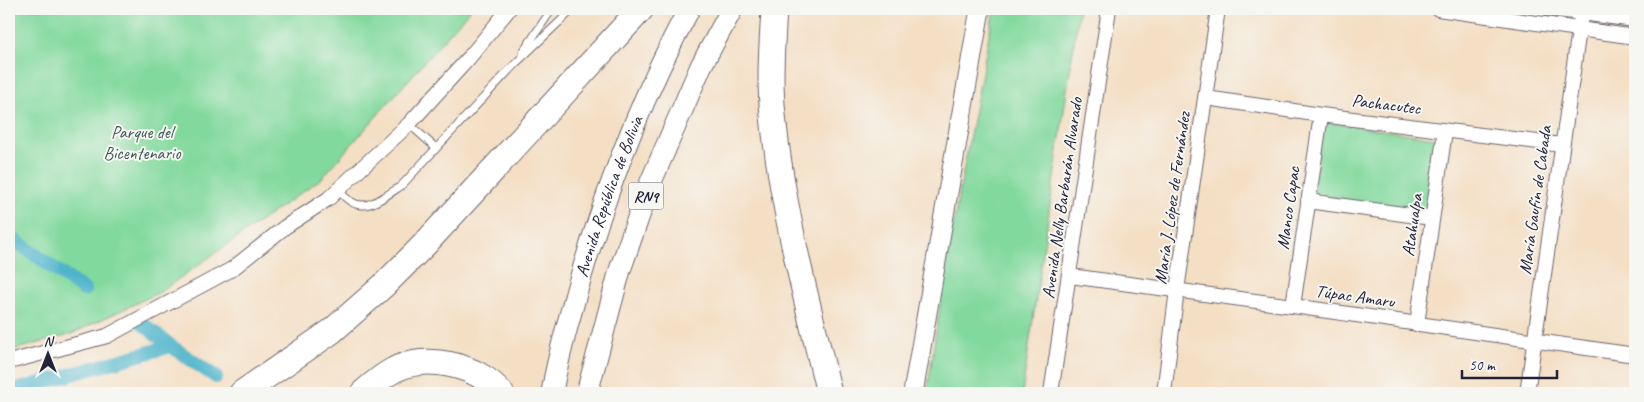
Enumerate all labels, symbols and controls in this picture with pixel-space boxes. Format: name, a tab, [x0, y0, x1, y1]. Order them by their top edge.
street label: Pachacutec	[1351, 89, 1422, 119]
street label: Avenida Nelly Barbarán Alvarado	[1037, 95, 1087, 300]
street label: María J. López de Fernández	[1149, 109, 1195, 285]
street label: Avenida República de Bolivia	[570, 112, 648, 279]
park label: Parque del Bicentenario	[103, 121, 182, 164]
street label: María Gaufín de Cabada	[1514, 123, 1556, 276]
street label: Manco Capac	[1271, 164, 1305, 251]
road number: RN9	[628, 182, 664, 210]
street label: Atahualpa	[1397, 191, 1427, 258]
street label: Túpac Amaru	[1314, 280, 1397, 313]
north arrow	[22, 330, 72, 380]
text: N	[44, 333, 55, 350]
scale bar	[1462, 347, 1556, 379]
text: 50 m	[1469, 356, 1496, 375]

